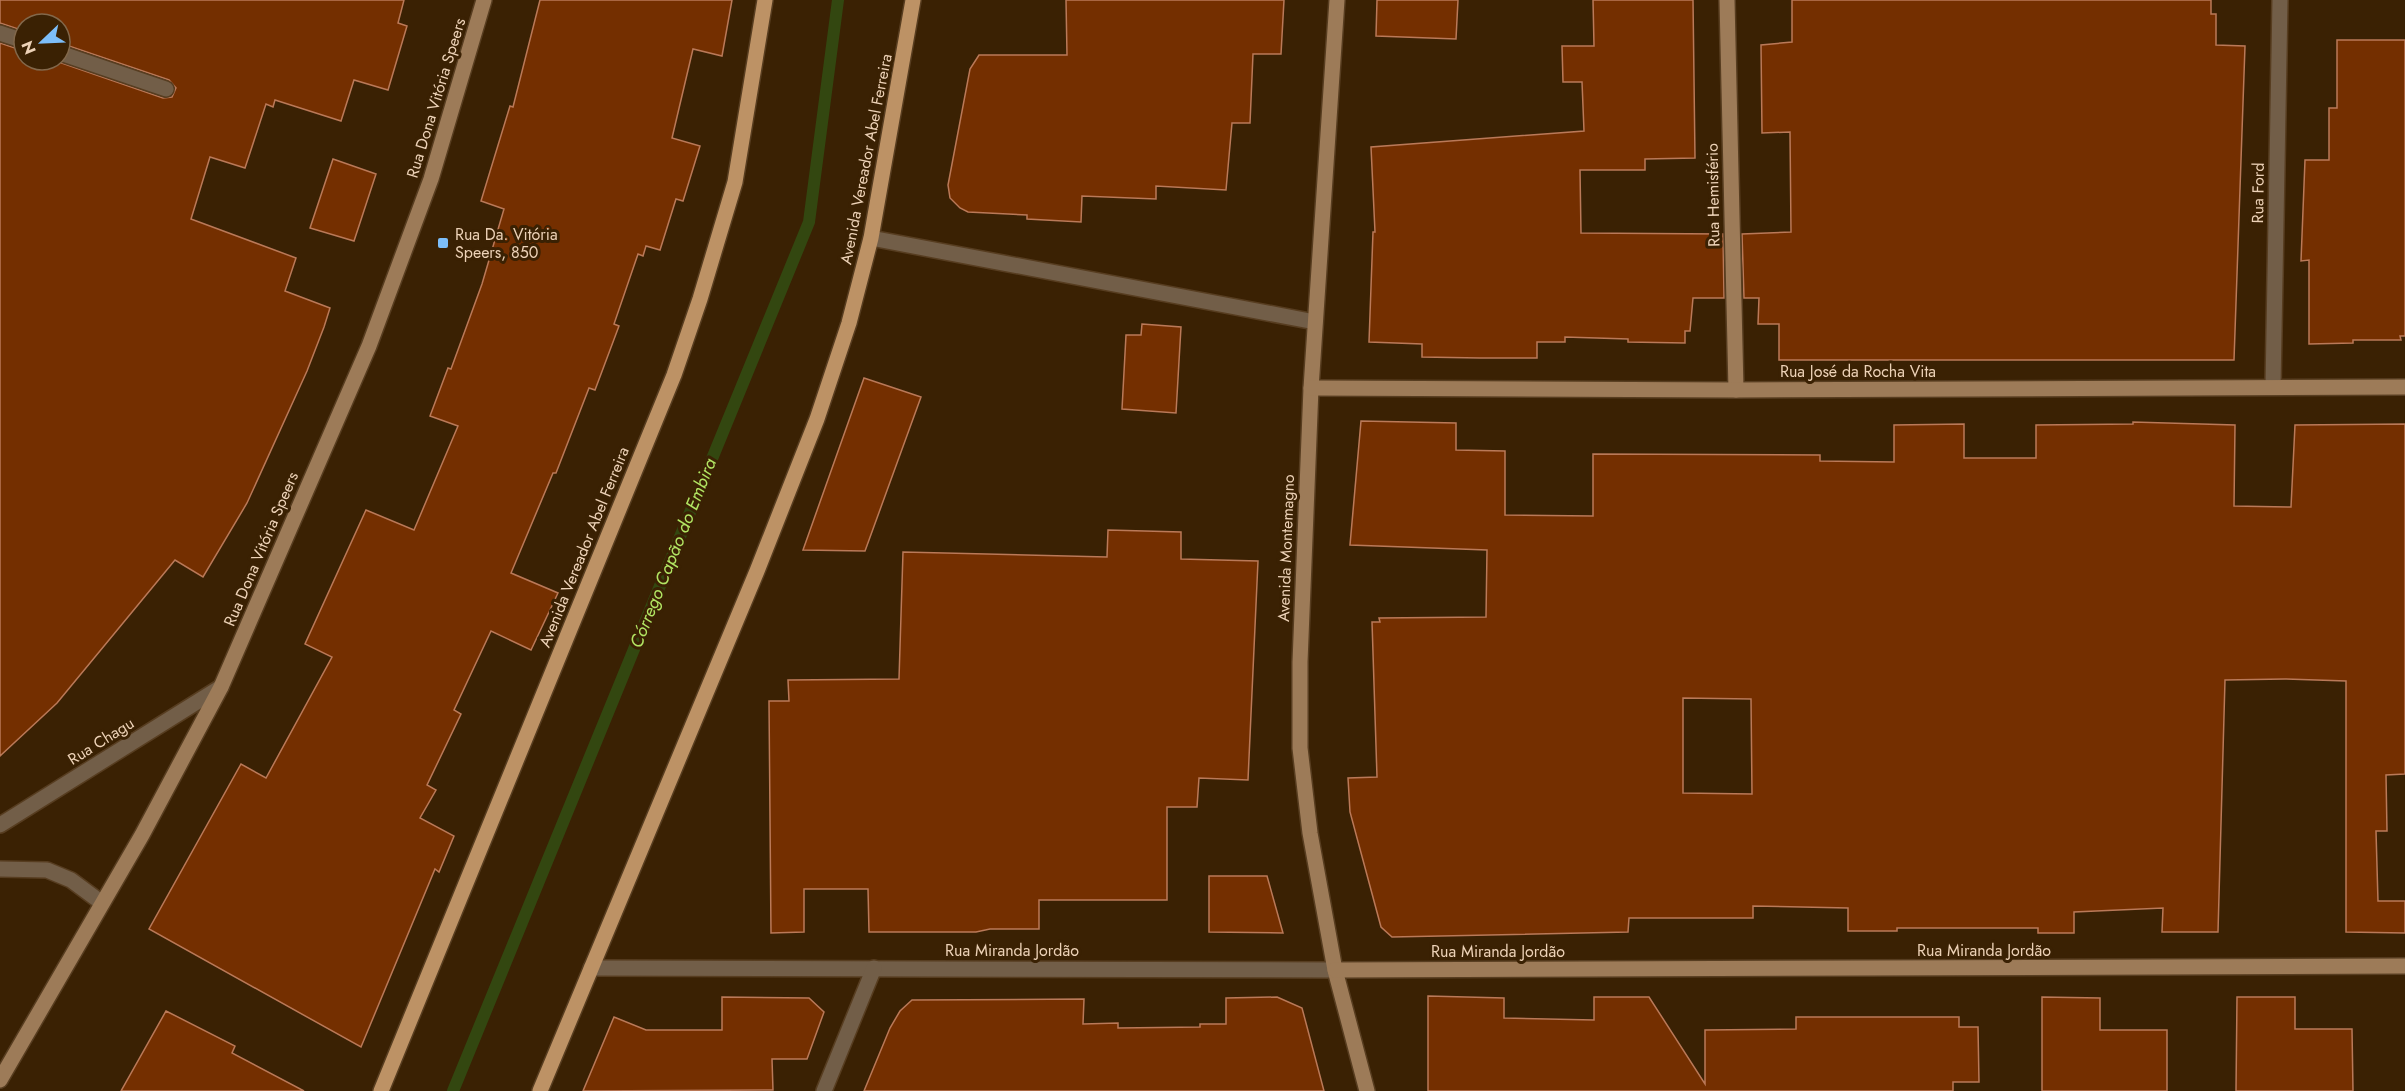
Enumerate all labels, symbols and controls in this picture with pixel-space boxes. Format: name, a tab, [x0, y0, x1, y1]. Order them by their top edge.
north arrow	[12, 12, 72, 72]
street label: Rua Dona Vitória Speers	[401, 15, 471, 181]
text: N	[16, 37, 42, 58]
street label: Avenida Vereador Abel Ferreira	[834, 52, 898, 266]
street label: Rua Hemisfério	[1701, 143, 1725, 247]
street label: Rua Ford	[2246, 162, 2270, 224]
place label: Rua Da. Vitória Speers, 850	[455, 223, 558, 264]
marker: Rua Da. Vitória Speers, 850	[436, 236, 450, 250]
street label: Rua José da Rocha Vita	[1780, 360, 1936, 383]
street label: Avenida Vereador Abel Ferreira	[533, 443, 635, 651]
water label: Córrego Capão do Embira	[623, 454, 723, 652]
street label: Rua Dona Vitória Speers	[218, 468, 304, 630]
street label: Avenida Montemagno	[1272, 474, 1300, 622]
street label: Rua Chagu	[63, 712, 139, 770]
street label: Rua Miranda Jordão	[945, 939, 1079, 962]
street label: Rua Miranda Jordão	[1917, 939, 2051, 962]
street label: Rua Miranda Jordão	[1431, 940, 1565, 963]

